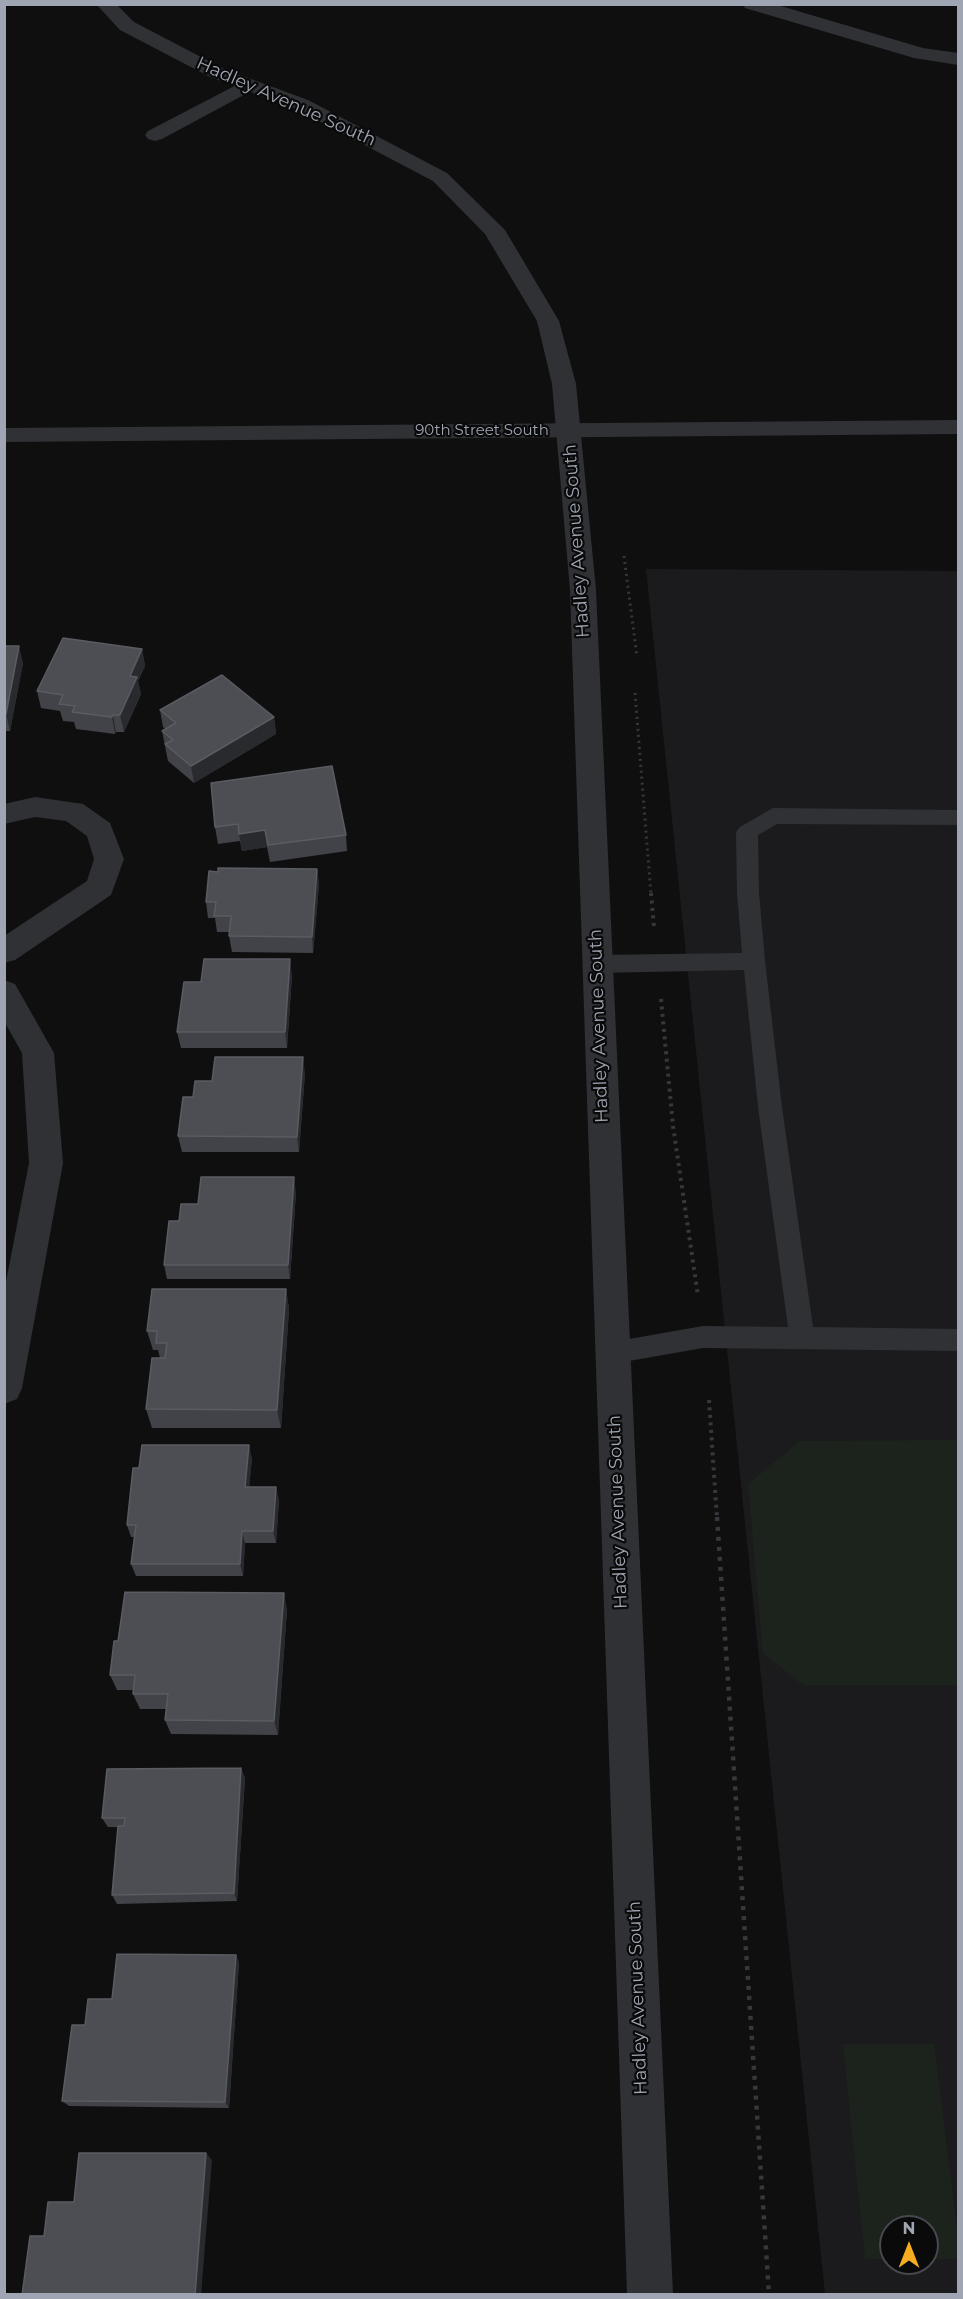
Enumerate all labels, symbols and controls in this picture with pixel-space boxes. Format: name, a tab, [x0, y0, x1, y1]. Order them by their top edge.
street label: Hadley Avenue South	[193, 53, 379, 151]
street label: 90th Street South	[415, 422, 549, 440]
street label: Hadley Avenue South	[559, 443, 595, 639]
street label: Hadley Avenue South	[585, 929, 613, 1123]
street label: Hadley Avenue South	[604, 1415, 632, 1609]
street label: Hadley Avenue South	[624, 1901, 652, 2095]
north arrow	[879, 2215, 939, 2275]
text: N	[903, 2219, 915, 2238]

